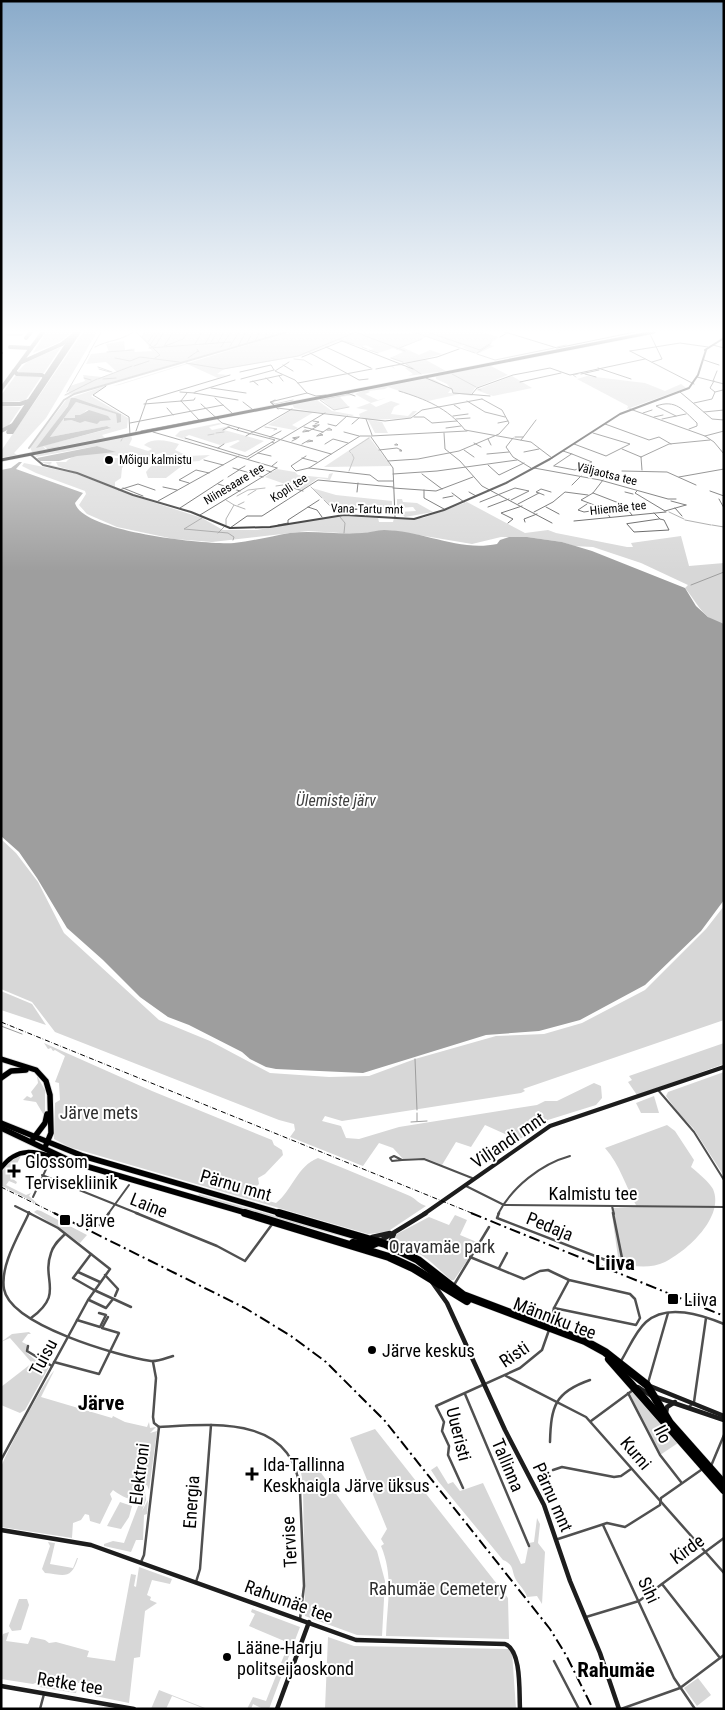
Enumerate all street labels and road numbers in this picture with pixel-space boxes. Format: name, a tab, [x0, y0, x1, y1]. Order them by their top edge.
street label: Niinesaare tee	[201, 460, 267, 508]
street label: Väljaotsa tee	[575, 460, 639, 488]
street label: Kopli tee	[268, 471, 310, 505]
street label: Hiiemäe tee	[589, 498, 647, 518]
street label: Vana-Tartu mnt	[331, 501, 404, 517]
street label: Viljandi mnt	[467, 1108, 549, 1172]
street label: Pärnu mnt	[198, 1165, 274, 1205]
street label: Kalmistu tee	[549, 1183, 637, 1204]
street label: Laine	[127, 1188, 171, 1222]
street label: Pedaja	[524, 1207, 576, 1245]
street label: Männiku tee	[511, 1293, 599, 1343]
street label: Tuisu	[25, 1335, 61, 1379]
street label: Risti	[495, 1337, 533, 1371]
street label: Uueristi	[442, 1405, 476, 1463]
street label: Ilo	[650, 1421, 676, 1447]
street label: Kurni	[616, 1432, 656, 1474]
street label: Tallinna	[488, 1435, 528, 1495]
street label: Elektroni	[125, 1442, 153, 1506]
street label: Pärnu mnt	[529, 1459, 577, 1535]
street label: Energia	[179, 1475, 203, 1529]
street label: Tervise	[277, 1516, 301, 1568]
street label: Kirde	[666, 1530, 708, 1568]
street label: Sihi	[634, 1574, 664, 1606]
street label: Rahumäe tee	[242, 1575, 336, 1627]
street label: Retke tee	[36, 1667, 104, 1699]

